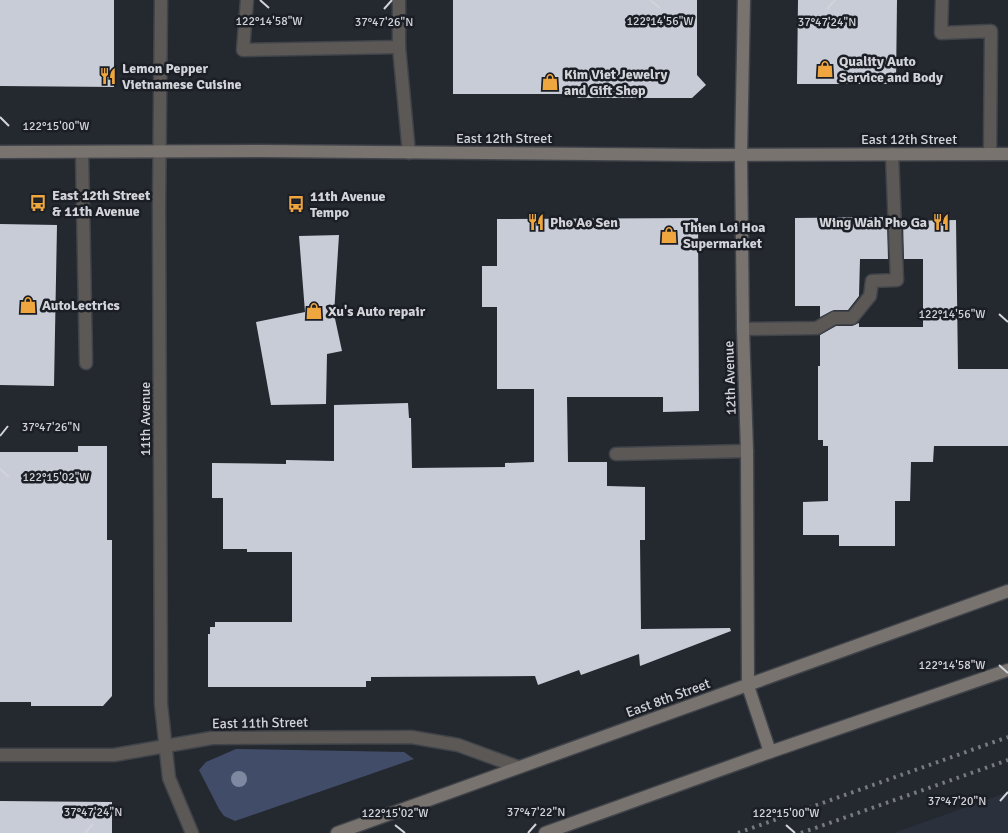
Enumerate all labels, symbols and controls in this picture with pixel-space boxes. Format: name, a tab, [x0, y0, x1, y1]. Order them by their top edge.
text: 122°14'58"W	[235, 14, 303, 29]
text: 122°14'56"W	[626, 14, 694, 29]
text: 37°47'26"N	[355, 15, 413, 30]
text: 37°47'24"N	[798, 15, 856, 30]
place label: Quality Auto Service and Body	[839, 53, 943, 86]
shop icon: Quality Auto Service and Body	[815, 59, 835, 79]
place label: Lemon Pepper Vietnamese Cuisine	[122, 60, 242, 93]
restaurant icon: Lemon Pepper Vietnamese Cuisine	[98, 66, 118, 86]
place label: Kim Viet Jewelry and Gift Shop	[564, 66, 667, 99]
shop icon: Kim Viet Jewelry and Gift Shop	[540, 72, 560, 92]
text: 122°15'00"W	[22, 119, 90, 134]
street label: East 12th Street	[456, 130, 552, 147]
street label: East 12th Street	[861, 131, 957, 148]
place label: East 12th Street & 11th Avenue	[52, 187, 151, 220]
place label: 11th Avenue Tempo	[310, 188, 386, 221]
bus stop icon: East 12th Street & 11th Avenue	[28, 193, 48, 213]
bus stop icon: 11th Avenue Tempo	[286, 194, 306, 214]
restaurant icon: Pho Ao Sen	[526, 212, 546, 232]
restaurant icon: Wing Wah Pho Ga	[931, 212, 951, 232]
place label: Pho Ao Sen	[550, 214, 618, 231]
place label: Wing Wah Pho Ga	[819, 214, 927, 231]
place label: Thien Loi Hoa Supermarket	[683, 219, 765, 252]
shop icon: Thien Loi Hoa Supermarket	[659, 225, 679, 245]
shop icon: AutoLectrics	[18, 295, 38, 315]
place label: AutoLectrics	[42, 297, 120, 314]
shop icon: Xu's Auto repair	[304, 301, 324, 321]
place label: Xu's Auto repair	[328, 303, 426, 320]
text: 122°14'56"W	[918, 307, 986, 322]
street label: 12th Avenue	[720, 340, 740, 416]
street label: 11th Avenue	[137, 382, 154, 456]
text: 37°47'26"N	[22, 420, 80, 435]
text: 122°15'02"W	[22, 470, 90, 485]
text: 122°14'58"W	[918, 658, 986, 673]
street label: East 8th Street	[623, 675, 713, 721]
street label: East 11th Street	[212, 714, 308, 732]
text: 37°47'20"N	[928, 794, 986, 809]
text: 37°47'24"N	[64, 805, 122, 820]
text: 37°47'22"N	[507, 805, 565, 820]
text: 122°15'02"W	[361, 806, 429, 821]
text: 122°15'00"W	[752, 806, 820, 821]

